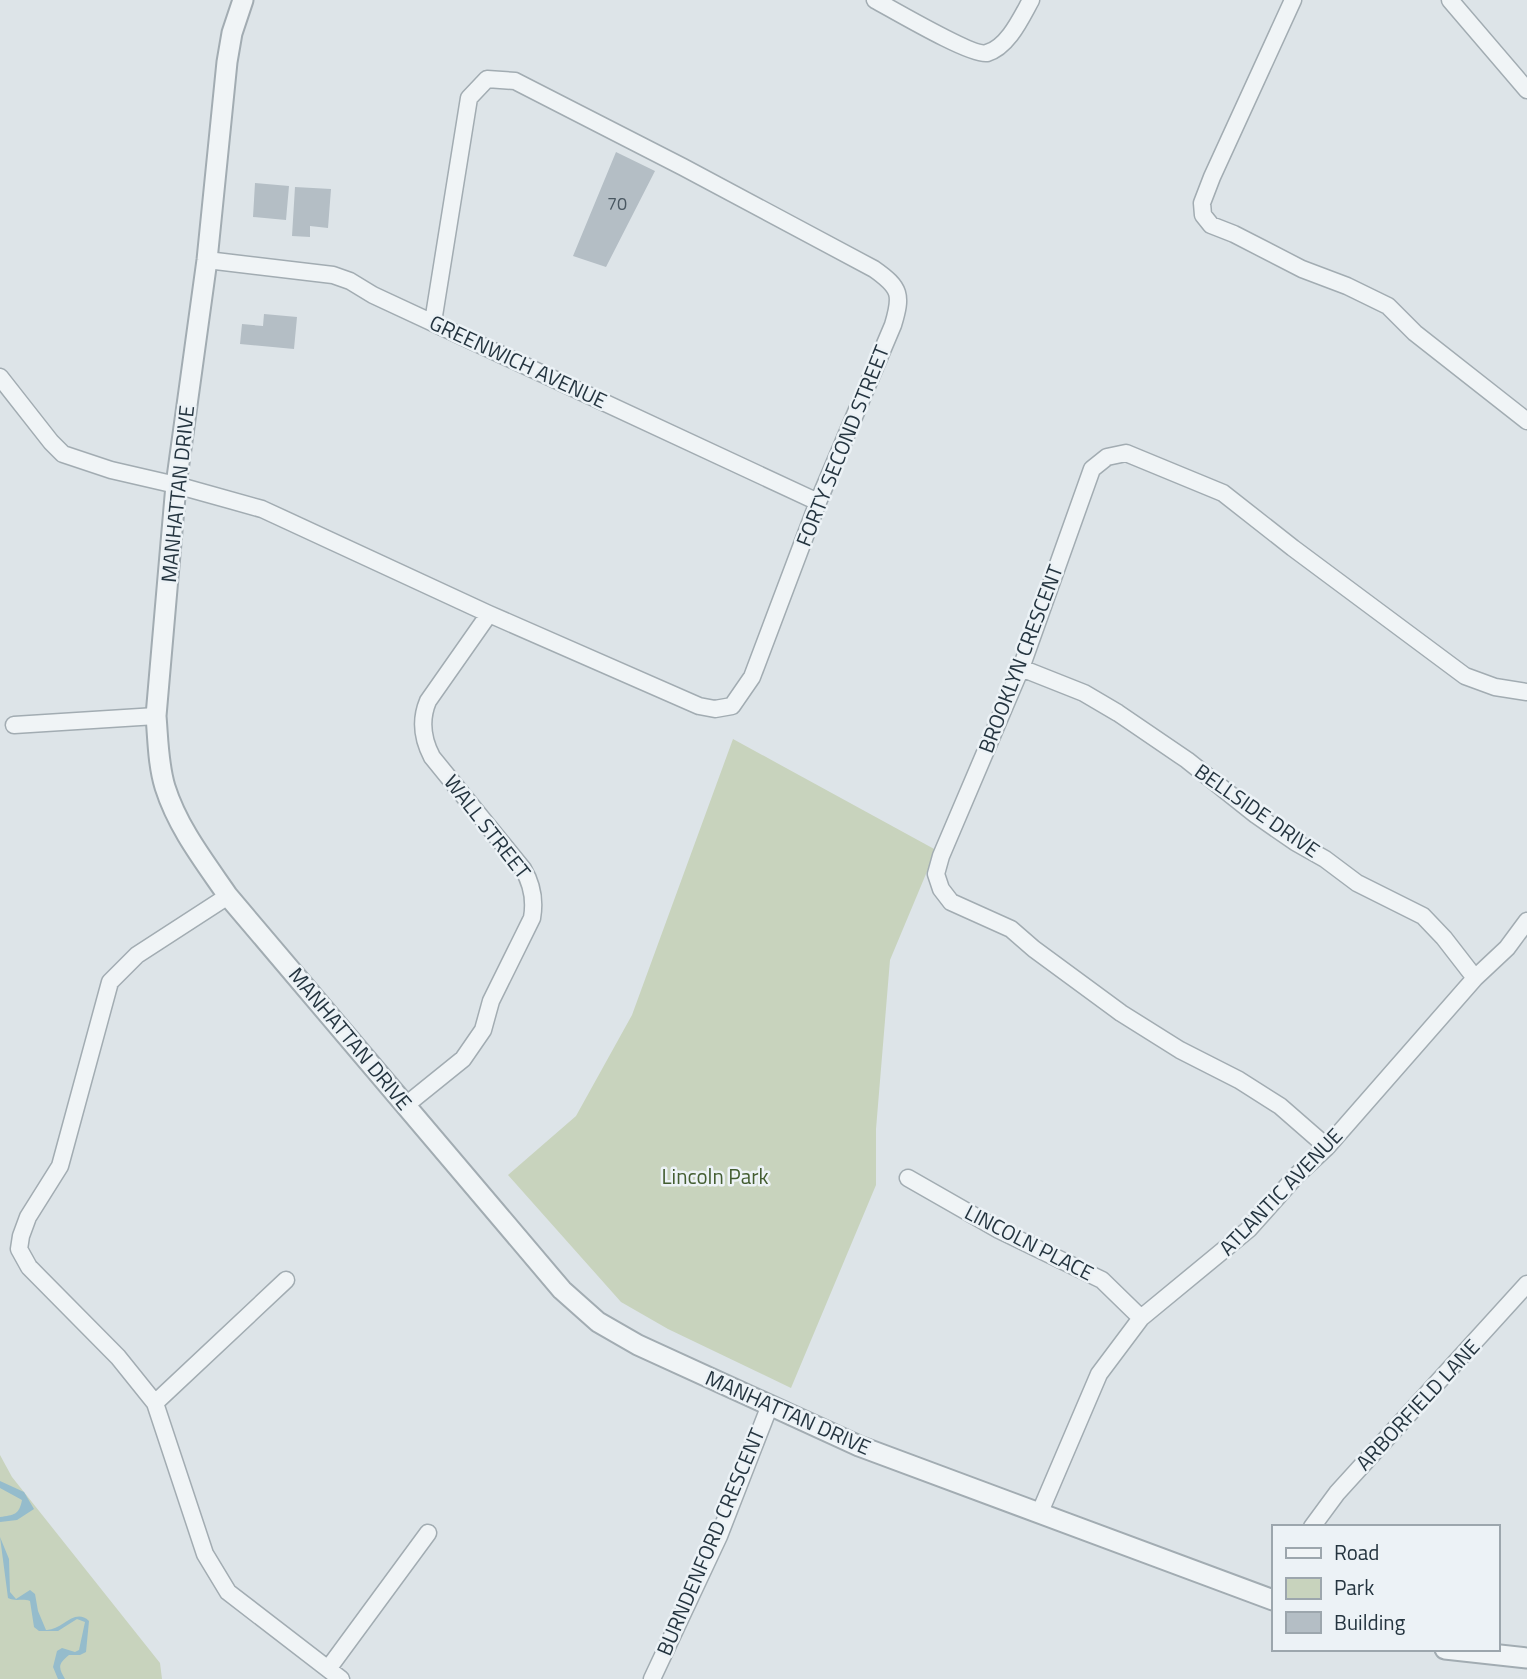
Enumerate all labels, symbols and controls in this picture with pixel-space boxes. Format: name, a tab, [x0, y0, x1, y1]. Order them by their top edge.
house number: 70	[607, 190, 627, 217]
street label: GREENWICH AVENUE	[424, 306, 612, 416]
street label: FORTY SECOND STREET	[787, 340, 897, 551]
street label: MANHATTAN DRIVE	[152, 404, 202, 584]
street label: BROOKLYN CRESCENT	[969, 560, 1071, 757]
street label: BELLSIDE DRIVE	[1188, 755, 1327, 865]
street label: WALL STREET	[437, 767, 539, 886]
street label: MANHATTAN DRIVE	[281, 960, 420, 1117]
street label: ATLANTIC AVENUE	[1211, 1120, 1350, 1262]
park label: Lincoln Park	[662, 1160, 769, 1192]
street label: LINCOLN PLACE	[959, 1196, 1100, 1288]
street label: ARBORFIELD LANE	[1348, 1331, 1487, 1477]
street label: MANHATTAN DRIVE	[701, 1361, 876, 1463]
street label: BURNDENFORD CRESCENT	[648, 1423, 773, 1660]
legend	[1272, 1525, 1499, 1651]
text: Road	[1334, 1536, 1379, 1568]
text: Park	[1334, 1571, 1374, 1603]
text: Building	[1334, 1606, 1406, 1638]

